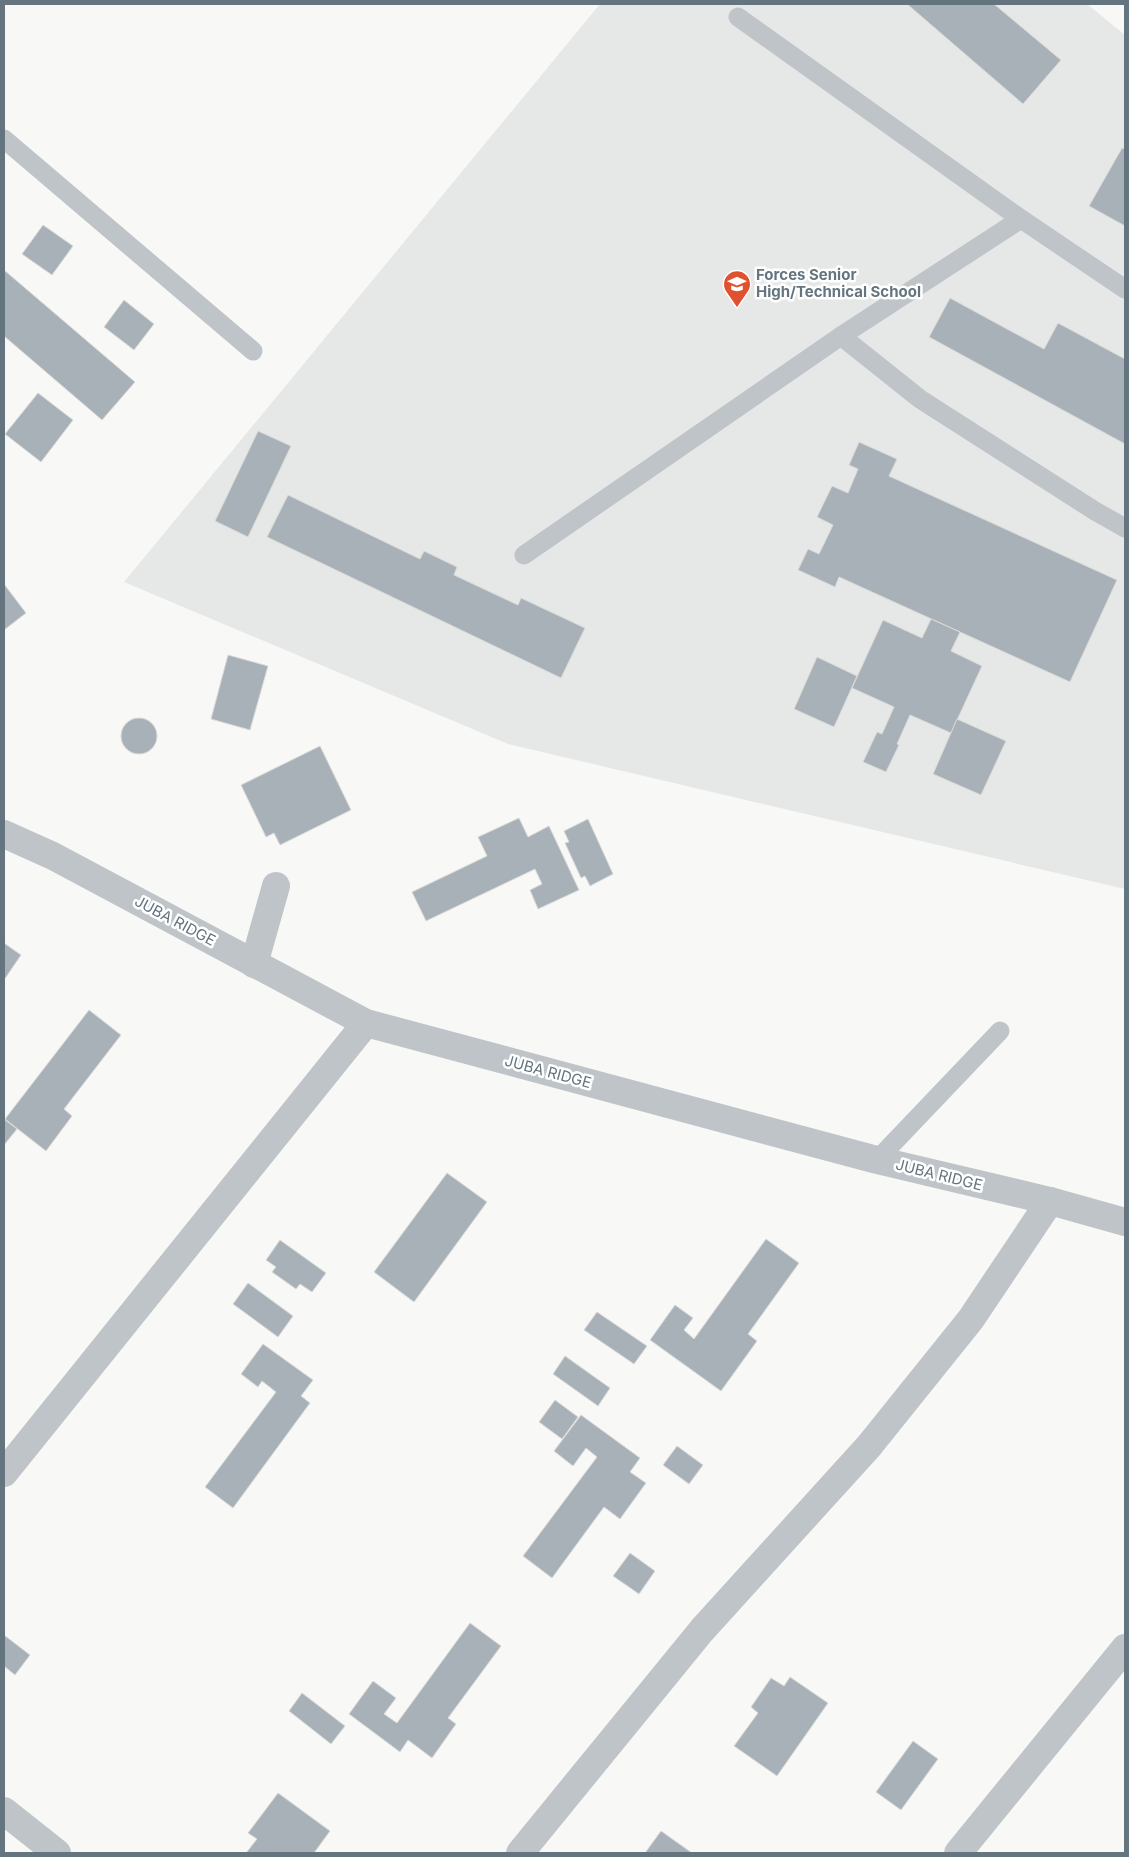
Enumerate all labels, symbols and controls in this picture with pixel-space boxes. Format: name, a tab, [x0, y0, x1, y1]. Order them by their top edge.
place label: Forces Senior High/Technical School	[756, 265, 921, 301]
school or university icon: Forces Senior High/Technical School	[722, 269, 752, 308]
street label: JUBA RIDGE	[132, 891, 219, 950]
street label: JUBA RIDGE	[503, 1051, 593, 1092]
street label: JUBA RIDGE	[894, 1155, 985, 1194]

